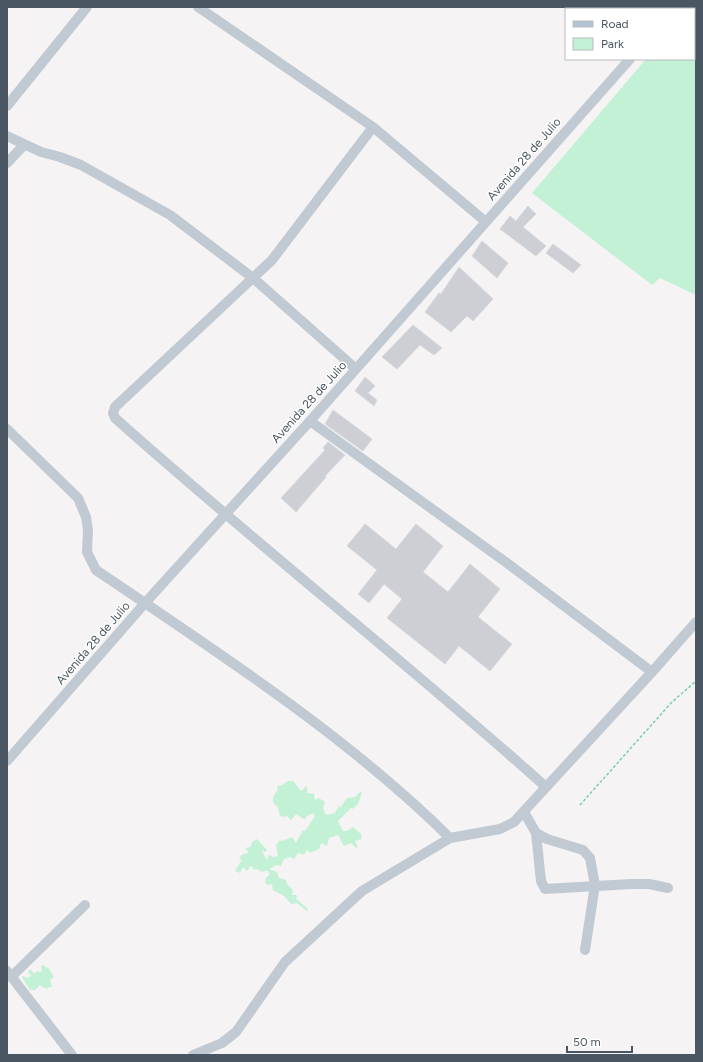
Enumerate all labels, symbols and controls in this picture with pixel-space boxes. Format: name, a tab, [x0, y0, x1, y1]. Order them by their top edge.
legend	[565, 8, 695, 60]
text: Road	[601, 17, 629, 31]
text: Park	[601, 37, 624, 51]
street label: Avenida 28 de Julio	[484, 115, 564, 203]
street label: Avenida 28 de Julio	[269, 358, 349, 446]
street label: Avenida 28 de Julio	[53, 599, 133, 687]
scale bar	[567, 1028, 632, 1054]
text: 50 m	[573, 1035, 601, 1049]

